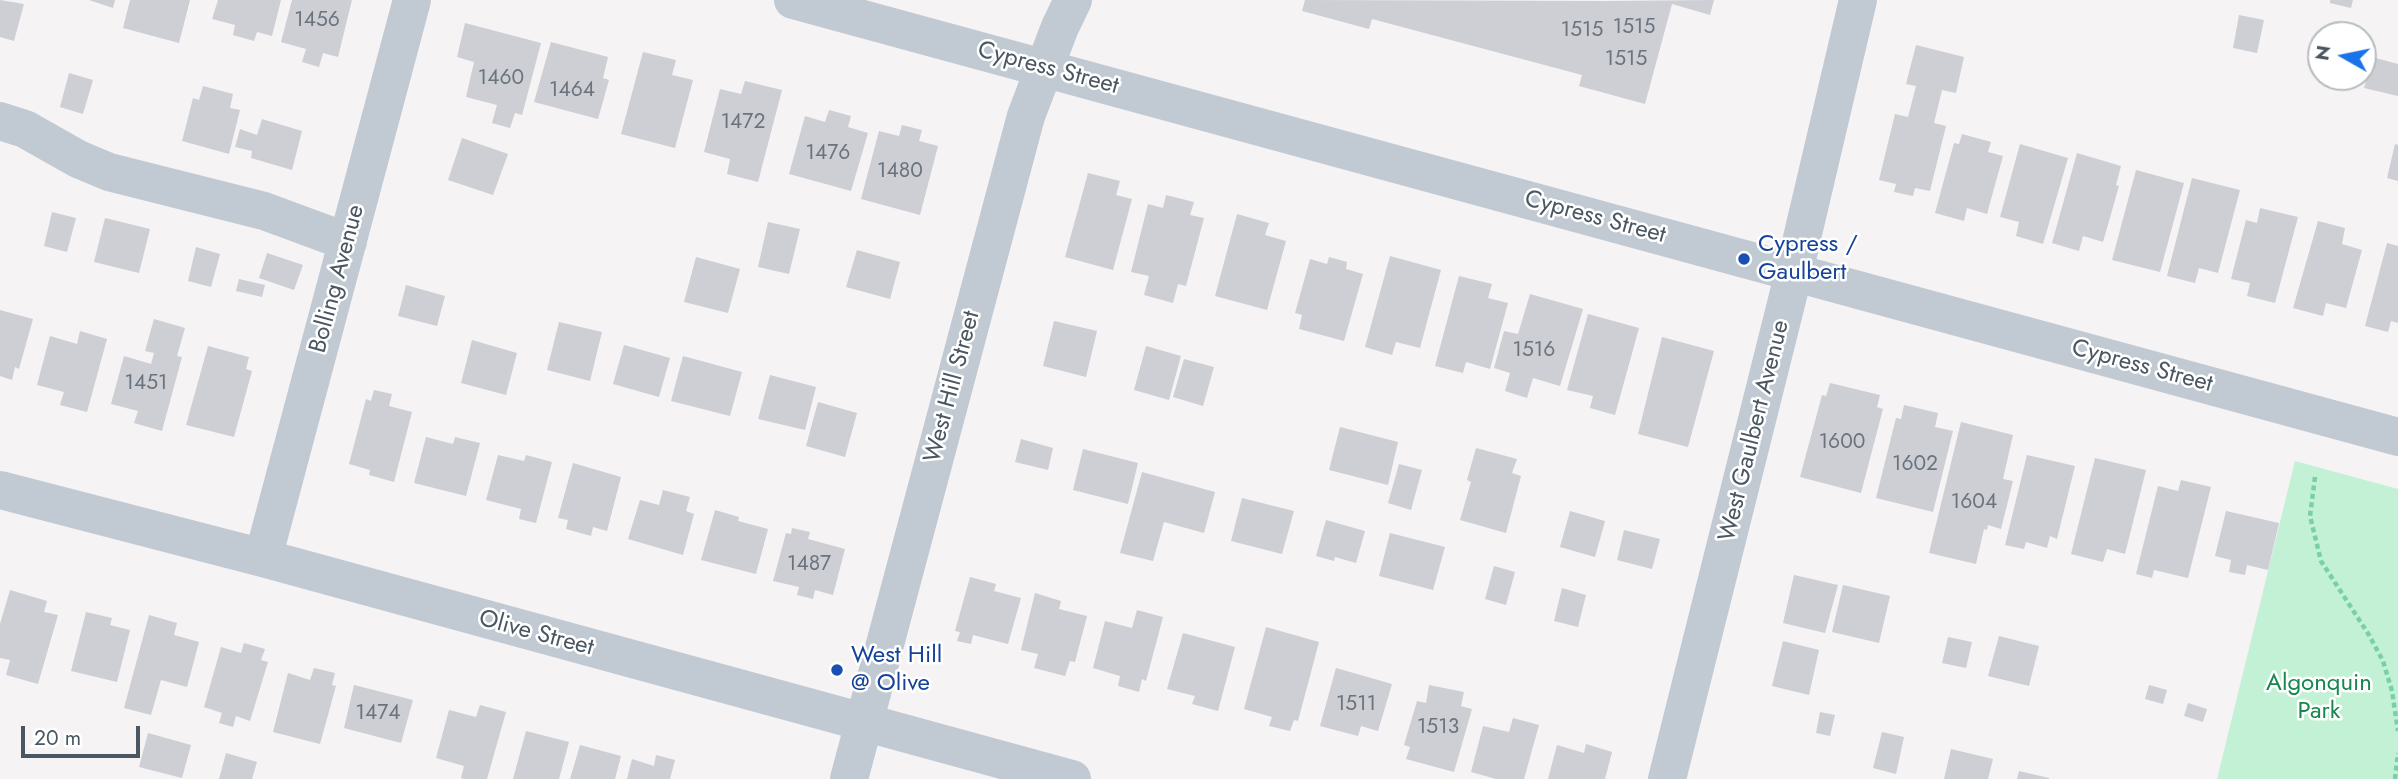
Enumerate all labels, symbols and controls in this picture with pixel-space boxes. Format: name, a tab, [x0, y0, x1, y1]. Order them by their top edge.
house number: 1456	[294, 8, 340, 34]
house number: 1515	[1613, 15, 1655, 41]
house number: 1515	[1561, 18, 1603, 44]
north arrow	[2307, 21, 2377, 91]
street label: Cypress Street	[974, 36, 1122, 102]
text: N	[2308, 43, 2337, 63]
house number: 1515	[1605, 47, 1647, 73]
house number: 1460	[478, 66, 524, 92]
house number: 1464	[549, 78, 595, 104]
house number: 1472	[721, 110, 765, 136]
house number: 1476	[806, 141, 850, 167]
house number: 1480	[877, 159, 923, 185]
street label: Cypress Street	[1521, 185, 1669, 251]
street label: Bolling Avenue	[304, 202, 372, 356]
place label: Cypress / Gaulbert	[1758, 231, 1858, 287]
marker: Cypress / Gaulbert	[1736, 251, 1752, 267]
street label: West Hill Street	[919, 308, 987, 466]
street label: West Gaulbert Avenue	[1714, 317, 1796, 545]
street label: Cypress Street	[2068, 334, 2216, 400]
house number: 1516	[1513, 338, 1555, 364]
house number: 1451	[125, 371, 167, 397]
house number: 1600	[1819, 430, 1865, 456]
house number: 1602	[1892, 452, 1938, 478]
house number: 1604	[1951, 490, 1997, 516]
house number: 1487	[787, 552, 831, 578]
street label: Olive Street	[475, 605, 597, 663]
place label: West Hill @ Olive	[851, 642, 942, 698]
marker: West Hill @ Olive	[829, 662, 845, 678]
park label: Algonquin Park	[2266, 670, 2372, 726]
house number: 1511	[1336, 692, 1376, 718]
house number: 1474	[356, 701, 400, 727]
scale bar	[24, 712, 144, 756]
house number: 1513	[1417, 715, 1459, 741]
text: 20 m	[34, 723, 81, 753]

